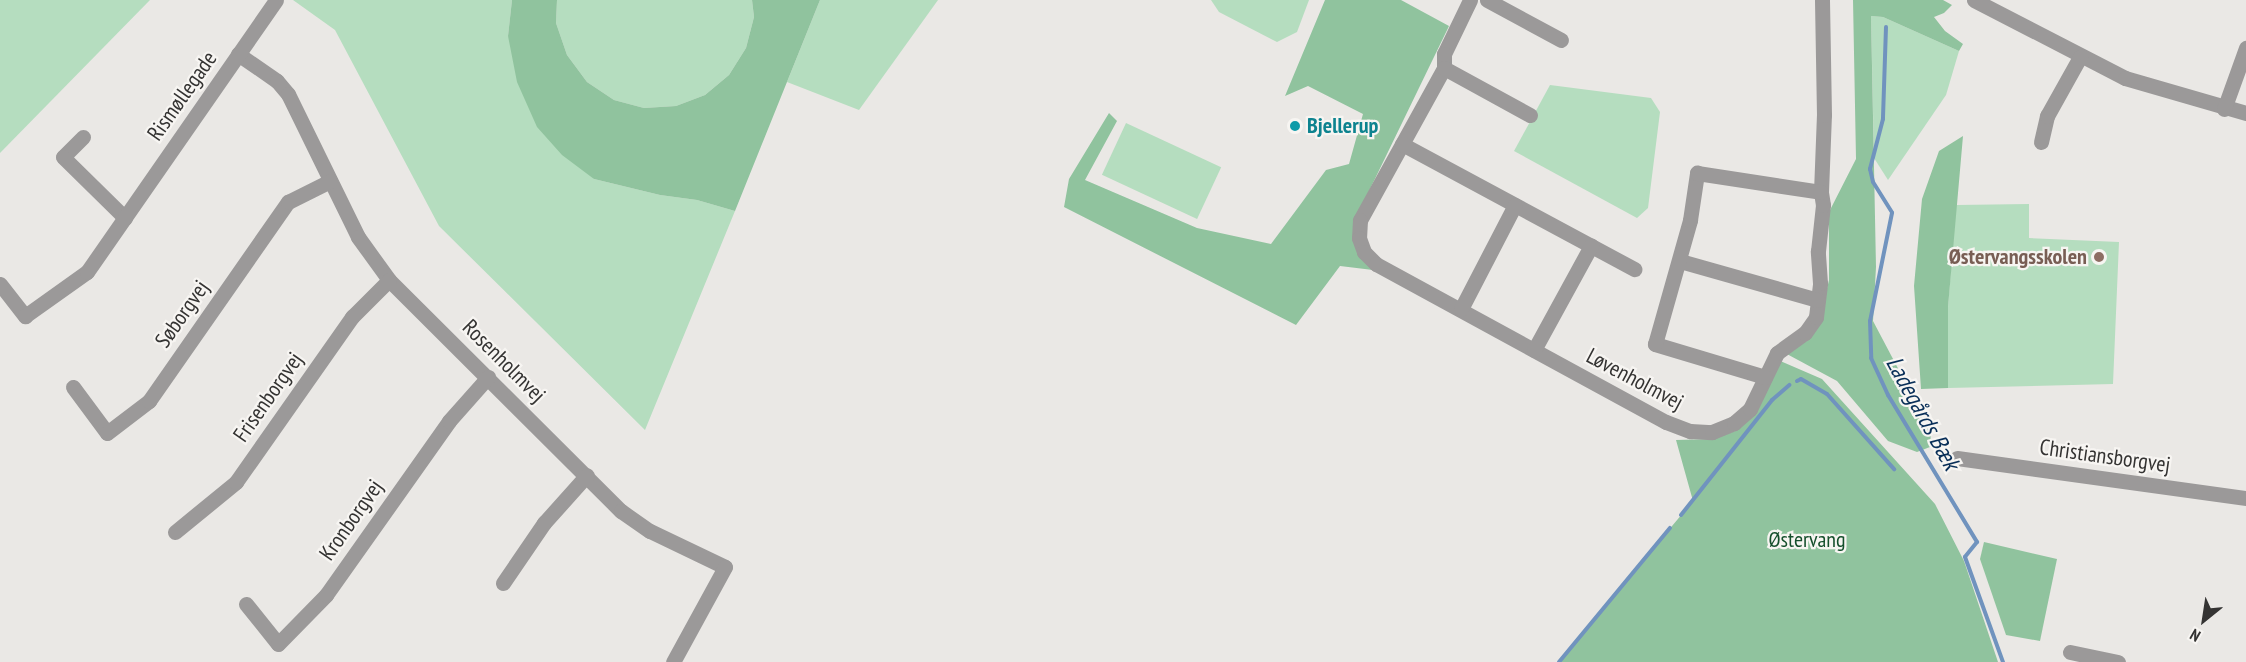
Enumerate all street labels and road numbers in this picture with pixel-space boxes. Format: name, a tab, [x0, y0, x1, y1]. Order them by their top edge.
street label: Rismøllegade	[142, 46, 222, 146]
street label: Søborgvej	[149, 275, 215, 353]
street label: Rosenholmvej	[457, 314, 551, 408]
street label: Løvenholmvej	[1582, 343, 1688, 415]
street label: Frisenborgvej	[228, 347, 308, 447]
street label: Christiansborgvej	[2038, 434, 2172, 478]
street label: Kronborgvej	[314, 475, 388, 565]

